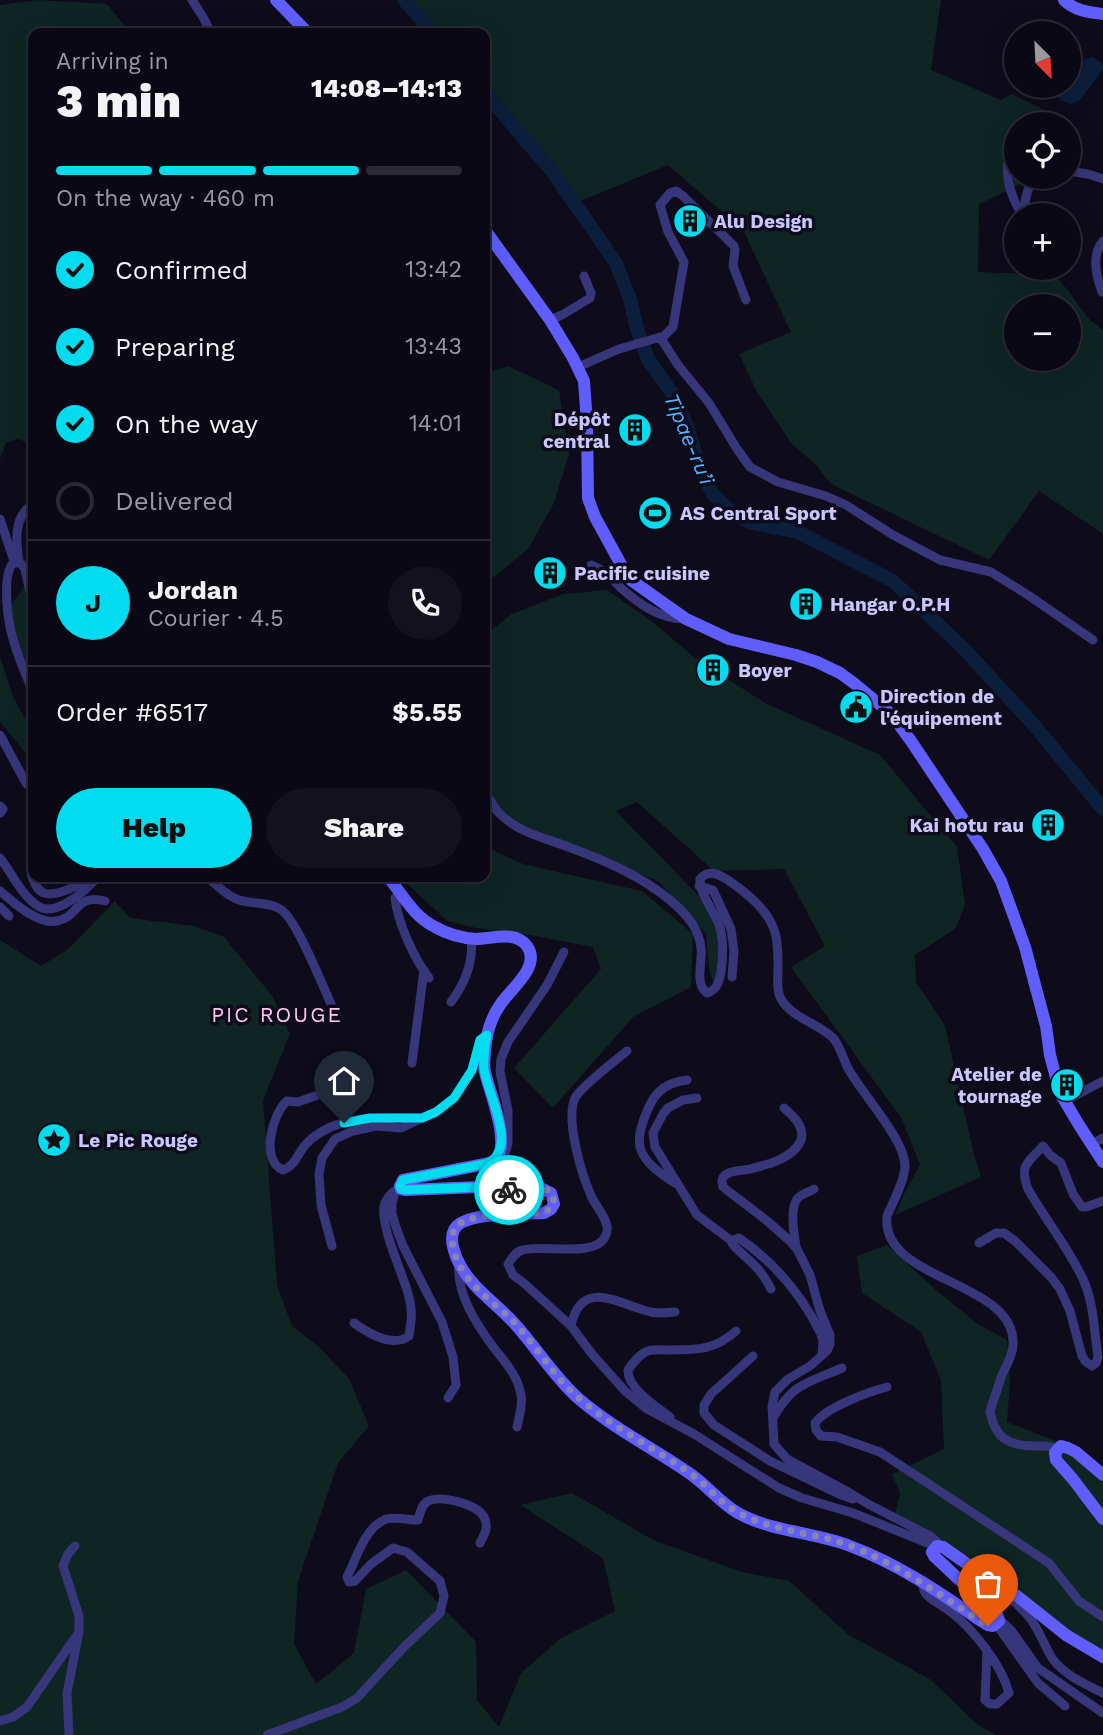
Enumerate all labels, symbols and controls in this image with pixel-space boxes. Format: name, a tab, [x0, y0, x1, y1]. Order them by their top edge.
north arrow	[1004, 21, 1082, 98]
map controls	[1004, 21, 1081, 371]
text: Arriving in	[56, 48, 169, 75]
text: 14:08–14:13	[311, 73, 462, 103]
text: 3 min	[56, 74, 181, 128]
button: locate	[1004, 112, 1081, 189]
text: On the way · 460 m	[56, 185, 275, 212]
building icon: Alu Design	[671, 202, 709, 240]
button: +	[1004, 203, 1081, 280]
place label: Alu Design	[714, 210, 813, 233]
icon: check	[56, 251, 94, 289]
text: Confirmed	[115, 255, 248, 285]
text: 13:42	[405, 256, 462, 283]
button: −	[1004, 294, 1081, 371]
icon: check	[56, 328, 94, 366]
text: Preparing	[115, 332, 235, 362]
text: 13:43	[405, 333, 462, 360]
water label: Tipae-ru’i	[659, 389, 720, 489]
icon: check	[56, 405, 94, 443]
place label: Dépôt central	[543, 408, 611, 453]
text: On the way	[115, 409, 258, 439]
text: 14:01	[409, 410, 462, 437]
building icon: Dépôt central	[616, 411, 654, 449]
text: Delivered	[115, 486, 234, 516]
sports icon: AS Central Sport	[636, 494, 674, 532]
place label: AS Central Sport	[680, 502, 837, 525]
building icon: Pacific cuisine	[531, 554, 569, 592]
place label: Pacific cuisine	[574, 562, 710, 585]
button: phone	[388, 566, 462, 640]
text: Jordan	[148, 575, 238, 605]
building icon: Hangar O.P.H	[787, 585, 825, 623]
text: J	[85, 588, 101, 618]
place label: Hangar O.P.H	[830, 593, 950, 616]
text: Courier · 4.5	[148, 605, 284, 632]
building icon: Boyer	[694, 651, 732, 689]
place label: Boyer	[738, 659, 792, 682]
place label: Direction de l'équipement	[880, 685, 1003, 730]
public building icon: Direction de l'équipement	[837, 688, 875, 726]
text: Order #6517	[56, 697, 208, 727]
text: $5.55	[392, 697, 462, 727]
button: Help	[56, 788, 252, 868]
button: Share	[266, 788, 462, 868]
building icon: Kai hotu rau	[1029, 806, 1067, 844]
place label: Kai hotu rau	[910, 814, 1024, 837]
district label: PIC ROUGE	[211, 1002, 343, 1027]
pin	[314, 1051, 374, 1123]
icon: home	[325, 1062, 363, 1100]
place label: Atelier de tournage	[951, 1063, 1042, 1108]
building icon: Atelier de tournage	[1048, 1066, 1086, 1104]
place icon: Le Pic Rouge	[35, 1121, 73, 1159]
place label: Le Pic Rouge	[78, 1129, 198, 1152]
courier	[474, 1155, 544, 1225]
icon: bike	[490, 1171, 528, 1209]
pin	[958, 1554, 1018, 1626]
icon: bag	[969, 1565, 1007, 1603]

